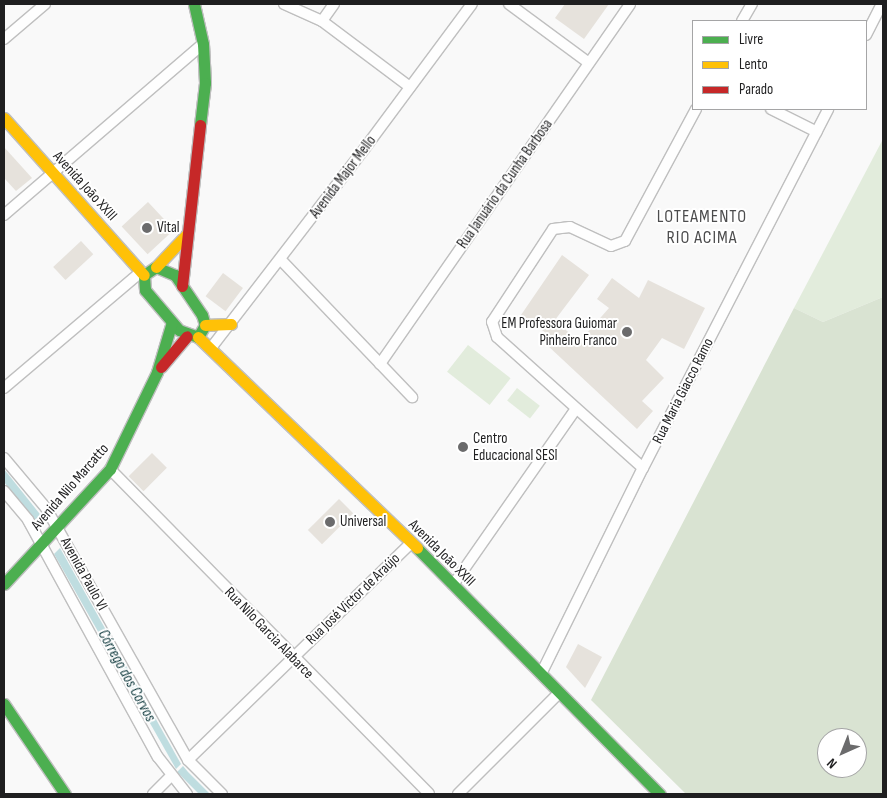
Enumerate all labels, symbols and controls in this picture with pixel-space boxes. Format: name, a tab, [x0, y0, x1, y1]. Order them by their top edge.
legend	[692, 20, 867, 110]
text: Livre	[739, 30, 763, 49]
text: Lento	[739, 55, 768, 74]
text: Parado	[739, 80, 773, 99]
street label: Rua Januário da Cunha Barbosa	[454, 116, 556, 252]
street label: Avenida Major Mello	[306, 132, 380, 222]
street label: Avenida João XXIII	[49, 148, 121, 224]
district label: LOTEAMENTO RIO ACIMA	[656, 207, 748, 250]
place label: Vital	[157, 219, 180, 237]
marker: Vital	[141, 222, 153, 234]
place label: EM Professora Guiomar Pinheiro Franco	[501, 314, 617, 349]
marker: EM Professora Guiomar Pinheiro Franco	[621, 326, 633, 338]
street label: Rua Maria Giacco Ramo	[649, 335, 717, 447]
place label: Centro Educacional SESI	[473, 429, 558, 464]
street label: Avenida Nilo Marcatto	[27, 440, 113, 534]
marker: Centro Educacional SESI	[457, 441, 469, 453]
place label: Universal	[340, 513, 386, 531]
marker: Universal	[324, 516, 336, 528]
street label: Avenida João XXIII	[405, 516, 479, 590]
street label: Avenida Paulo VI	[57, 534, 111, 614]
street label: Rua José Victor de Araújo	[302, 550, 404, 648]
street label: Rua Nilo Garcia Alabarce	[221, 583, 317, 683]
water label: Córrego dos Corvos	[93, 627, 159, 725]
north arrow	[817, 728, 867, 778]
text: N	[823, 755, 841, 772]

